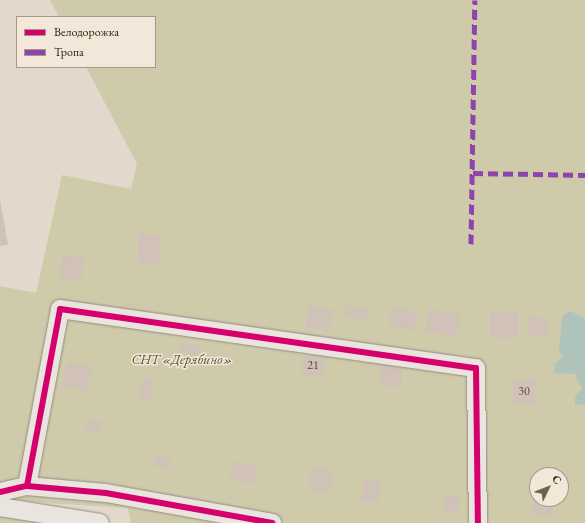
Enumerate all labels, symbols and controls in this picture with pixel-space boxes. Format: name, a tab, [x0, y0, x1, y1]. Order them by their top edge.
legend	[16, 16, 156, 68]
text: Велодорожка	[54, 24, 119, 40]
text: Тропа	[54, 44, 84, 60]
park label: СНТ «Дерябино»	[132, 351, 232, 367]
house number: 21	[307, 359, 319, 373]
house number: 30	[518, 385, 530, 399]
north arrow	[529, 467, 569, 507]
text: С	[549, 472, 565, 487]

